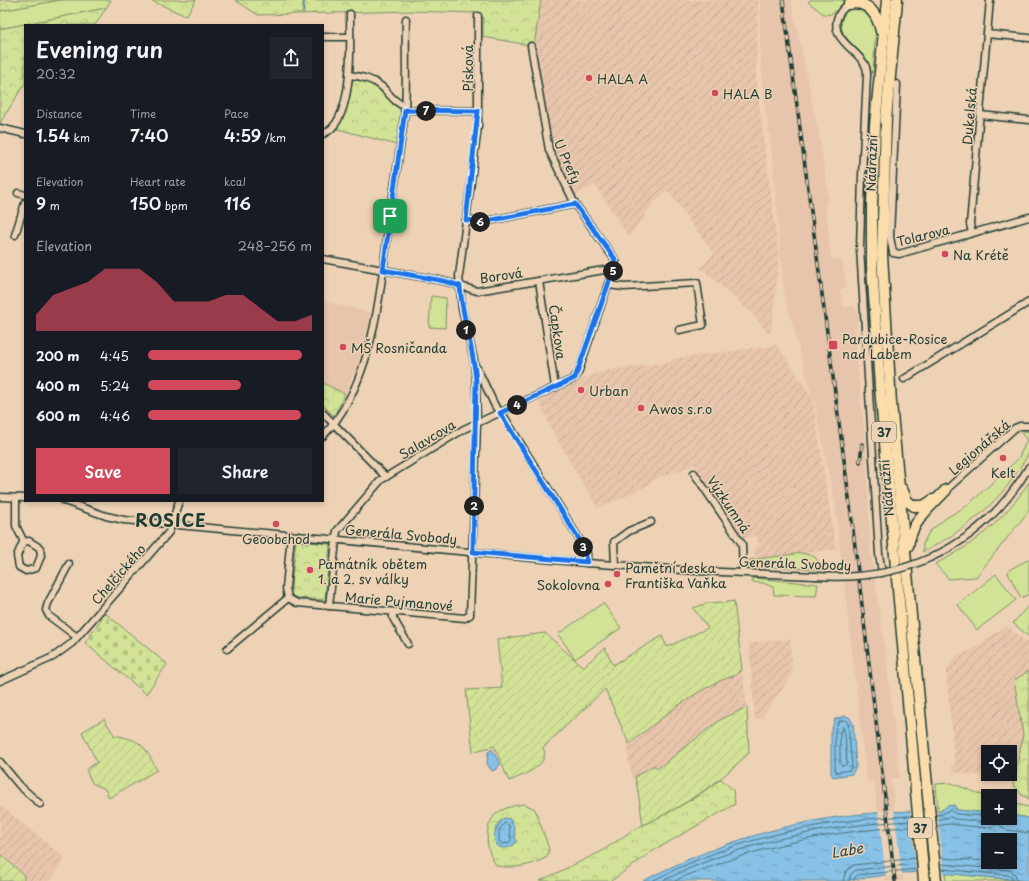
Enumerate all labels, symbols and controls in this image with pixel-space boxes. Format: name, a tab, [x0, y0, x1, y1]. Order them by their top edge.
text: Evening run	[36, 32, 163, 65]
button: share	[270, 37, 312, 79]
street label: Písková	[458, 45, 477, 91]
text: 20:32	[36, 64, 76, 83]
place label: HALA A	[597, 69, 648, 88]
marker: HALA A	[584, 73, 594, 83]
place label: HALA B	[723, 84, 772, 103]
street label: Dukelská	[957, 85, 981, 146]
marker: HALA B	[710, 88, 720, 98]
pin: 7	[416, 101, 436, 121]
text: 7	[423, 102, 429, 119]
text: Distance	[36, 105, 82, 122]
text: Time	[130, 105, 156, 122]
text: Pace	[224, 105, 249, 122]
text: 1.54	[36, 122, 70, 148]
text: 7:40	[130, 122, 168, 148]
text: 4:59	[224, 122, 261, 148]
text: km	[70, 129, 90, 146]
text: /km	[261, 129, 286, 146]
street label: Nádražní	[861, 134, 881, 192]
street label: U Prefy	[550, 136, 586, 186]
text: Elevation	[36, 173, 83, 190]
text: Heart rate	[130, 173, 186, 190]
text: kcal	[224, 173, 246, 190]
text: 9	[36, 190, 46, 216]
text: 150	[130, 190, 161, 216]
text: 116	[224, 190, 251, 216]
text: m	[46, 197, 60, 214]
text: bpm	[161, 197, 188, 214]
pin	[373, 199, 407, 233]
icon: arrive	[379, 205, 401, 227]
pin: 6	[470, 212, 490, 232]
text: 6	[476, 213, 484, 230]
street label: Tolarova	[895, 219, 951, 251]
text: Elevation	[36, 236, 92, 255]
text: 248–256 m	[238, 236, 312, 255]
place label: Na Krétě	[953, 245, 1009, 264]
marker: Na Krétě	[940, 249, 950, 259]
pin: 5	[603, 261, 623, 281]
text: 5	[609, 262, 617, 279]
street label: Borová	[478, 263, 524, 287]
street label: Čapkova	[545, 303, 571, 361]
pin: 1	[456, 320, 476, 340]
text: 1	[463, 321, 469, 338]
place label: Pardubice-Rosice nad Labem	[842, 329, 948, 363]
place label: MŠ Rosničanda	[351, 338, 448, 357]
marker: Pardubice-Rosice nad Labem	[827, 339, 839, 351]
marker: MŠ Rosničanda	[338, 342, 348, 352]
text: 200 m	[36, 346, 80, 365]
text: 4:45	[100, 346, 129, 365]
text: 400 m	[36, 376, 80, 395]
text: 5:24	[100, 376, 130, 395]
place label: Urban	[589, 381, 629, 400]
marker: Urban	[576, 385, 586, 395]
pin: 4	[507, 395, 527, 415]
text: 4	[513, 396, 521, 413]
place label: Awos s.r.o	[649, 399, 712, 418]
marker: Awos s.r.o	[636, 403, 646, 413]
text: 600 m	[36, 406, 80, 425]
text: 4:46	[100, 406, 130, 425]
street label: Legionářská	[944, 414, 1015, 479]
street label: Salavcova	[395, 415, 459, 463]
road number: 37	[872, 422, 896, 442]
button: Save	[36, 448, 170, 494]
button: Share	[178, 448, 312, 494]
marker: Kelt	[998, 453, 1008, 463]
street label: Nádražní	[874, 459, 898, 517]
place label: Kelt	[991, 463, 1015, 482]
street label: Výzkumná	[703, 472, 756, 537]
pin: 2	[464, 496, 484, 516]
text: 2	[470, 497, 478, 514]
district label: ROSICE	[135, 507, 207, 533]
marker: Geoobchod	[271, 519, 281, 529]
street label: Generála Svobody	[344, 520, 458, 548]
place label: Geoobchod	[242, 529, 310, 548]
pin: 3	[573, 537, 593, 557]
text: 3	[579, 538, 587, 555]
street label: Chelčického	[86, 540, 150, 608]
street label: Generála Svobody	[738, 552, 852, 574]
place label: Památník obětem 1. a 2. sv války	[318, 554, 427, 588]
place label: Pamětní deska Františka Vaňka	[625, 558, 727, 592]
marker: Památník obětem 1. a 2. sv války	[305, 565, 315, 575]
marker: Pamětní deska Františka Vaňka	[612, 569, 622, 579]
place label: Sokolovna	[536, 575, 601, 594]
marker: Sokolovna	[603, 579, 613, 589]
street label: Marie Pujmanové	[344, 587, 454, 615]
map controls	[981, 745, 1017, 869]
button: locate	[981, 745, 1017, 781]
button: +	[981, 789, 1017, 825]
road number: 37	[908, 818, 932, 838]
button: −	[981, 833, 1017, 869]
water label: Labe	[829, 837, 866, 863]

